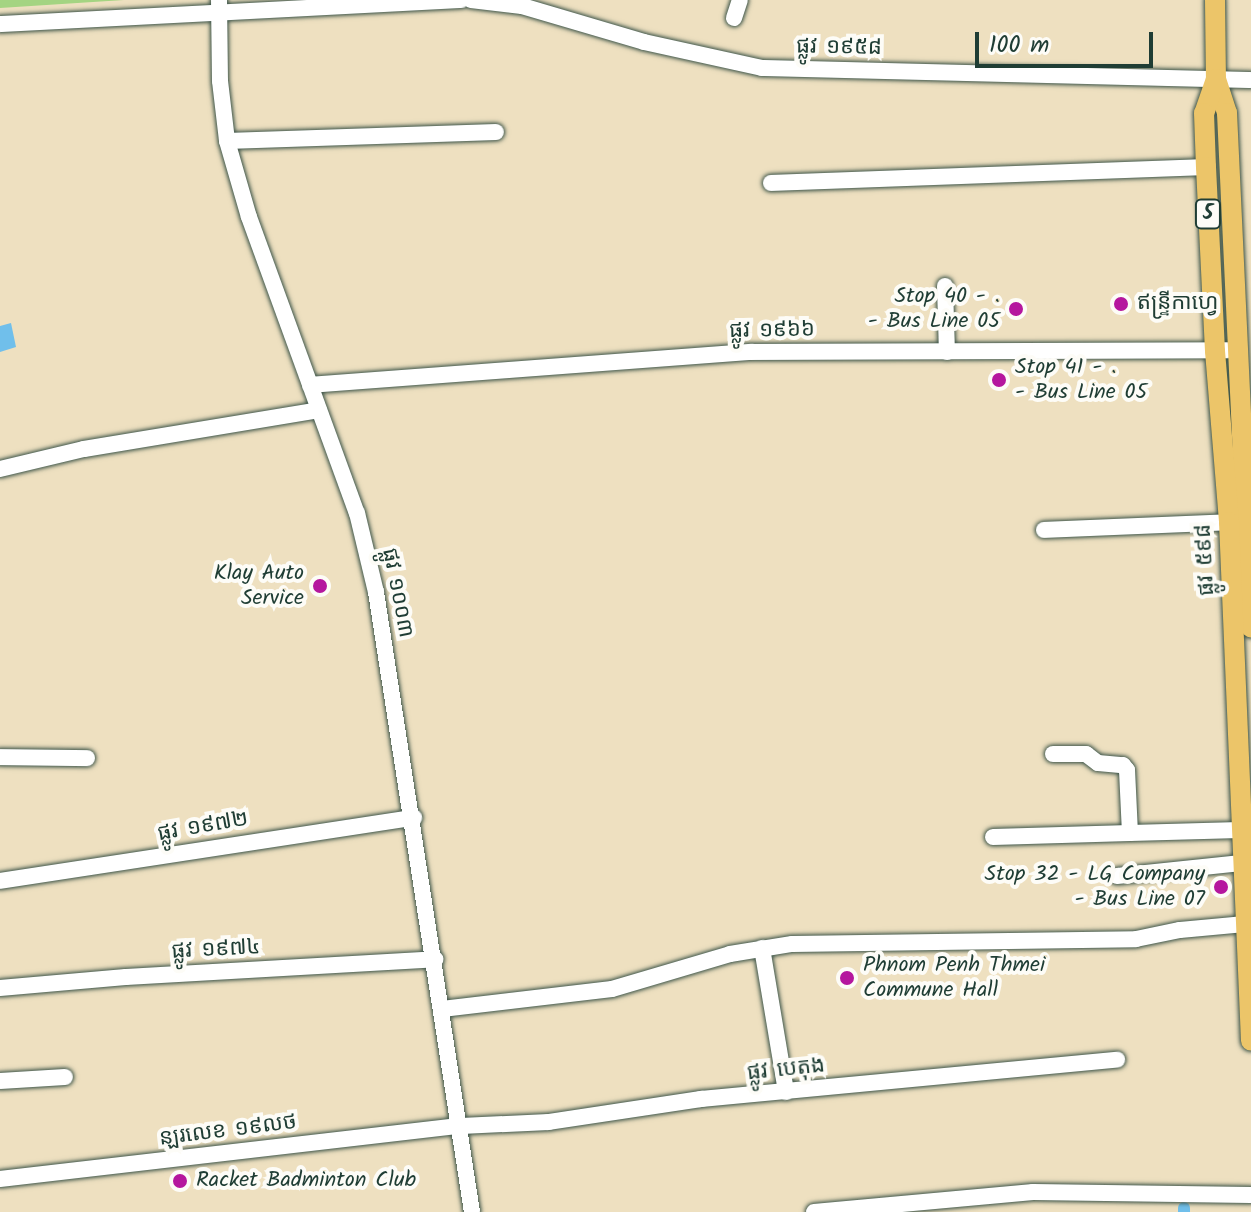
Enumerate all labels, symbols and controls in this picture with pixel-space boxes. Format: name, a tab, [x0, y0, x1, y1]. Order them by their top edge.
scale bar	[979, 16, 1157, 66]
text: 100 m	[989, 26, 1049, 65]
street label: ផ្លូវ ១៩៥៨	[796, 34, 882, 62]
road number: 5	[1194, 198, 1222, 230]
place label: Stop 40 - . - Bus Line 05	[868, 283, 1000, 334]
place label: ឥន្ទ្រីកាហ្វេ	[1137, 291, 1218, 317]
marker: ឥន្ទ្រីកាហ្វេ	[1112, 295, 1130, 313]
marker: Stop 40 - . - Bus Line 05	[1007, 300, 1025, 318]
street label: ផ្លូវ ១៩៦៦	[729, 317, 815, 345]
place label: Stop 41 - . - Bus Line 05	[1015, 354, 1147, 406]
marker: Stop 41 - . - Bus Line 05	[990, 371, 1008, 389]
street label: ផ្លូវ ៥៩៨	[1191, 523, 1221, 597]
street label: ផ្លូវ ១០០៣	[375, 546, 419, 640]
place label: Klay Auto Service	[214, 560, 304, 612]
marker: Klay Auto Service	[311, 577, 329, 595]
street label: ផ្លូវ ១៩៧២	[156, 806, 250, 848]
place label: Stop 32 - LG Company - Bus Line 07	[985, 861, 1205, 912]
marker: Stop 32 - LG Company - Bus Line 07	[1212, 878, 1230, 896]
street label: ផ្លូវ ១៩៧៤	[171, 934, 261, 966]
place label: Phnom Penh Thmei Commune Hall	[863, 952, 1045, 1004]
marker: Phnom Penh Thmei Commune Hall	[838, 969, 856, 987]
street label: ផ្លូវ បេតុង	[746, 1053, 826, 1087]
street label: ន្ឡរលេខ ១៩លថ	[158, 1109, 298, 1153]
place label: Racket Badminton Club	[196, 1168, 416, 1194]
marker: Racket Badminton Club	[171, 1172, 189, 1190]

